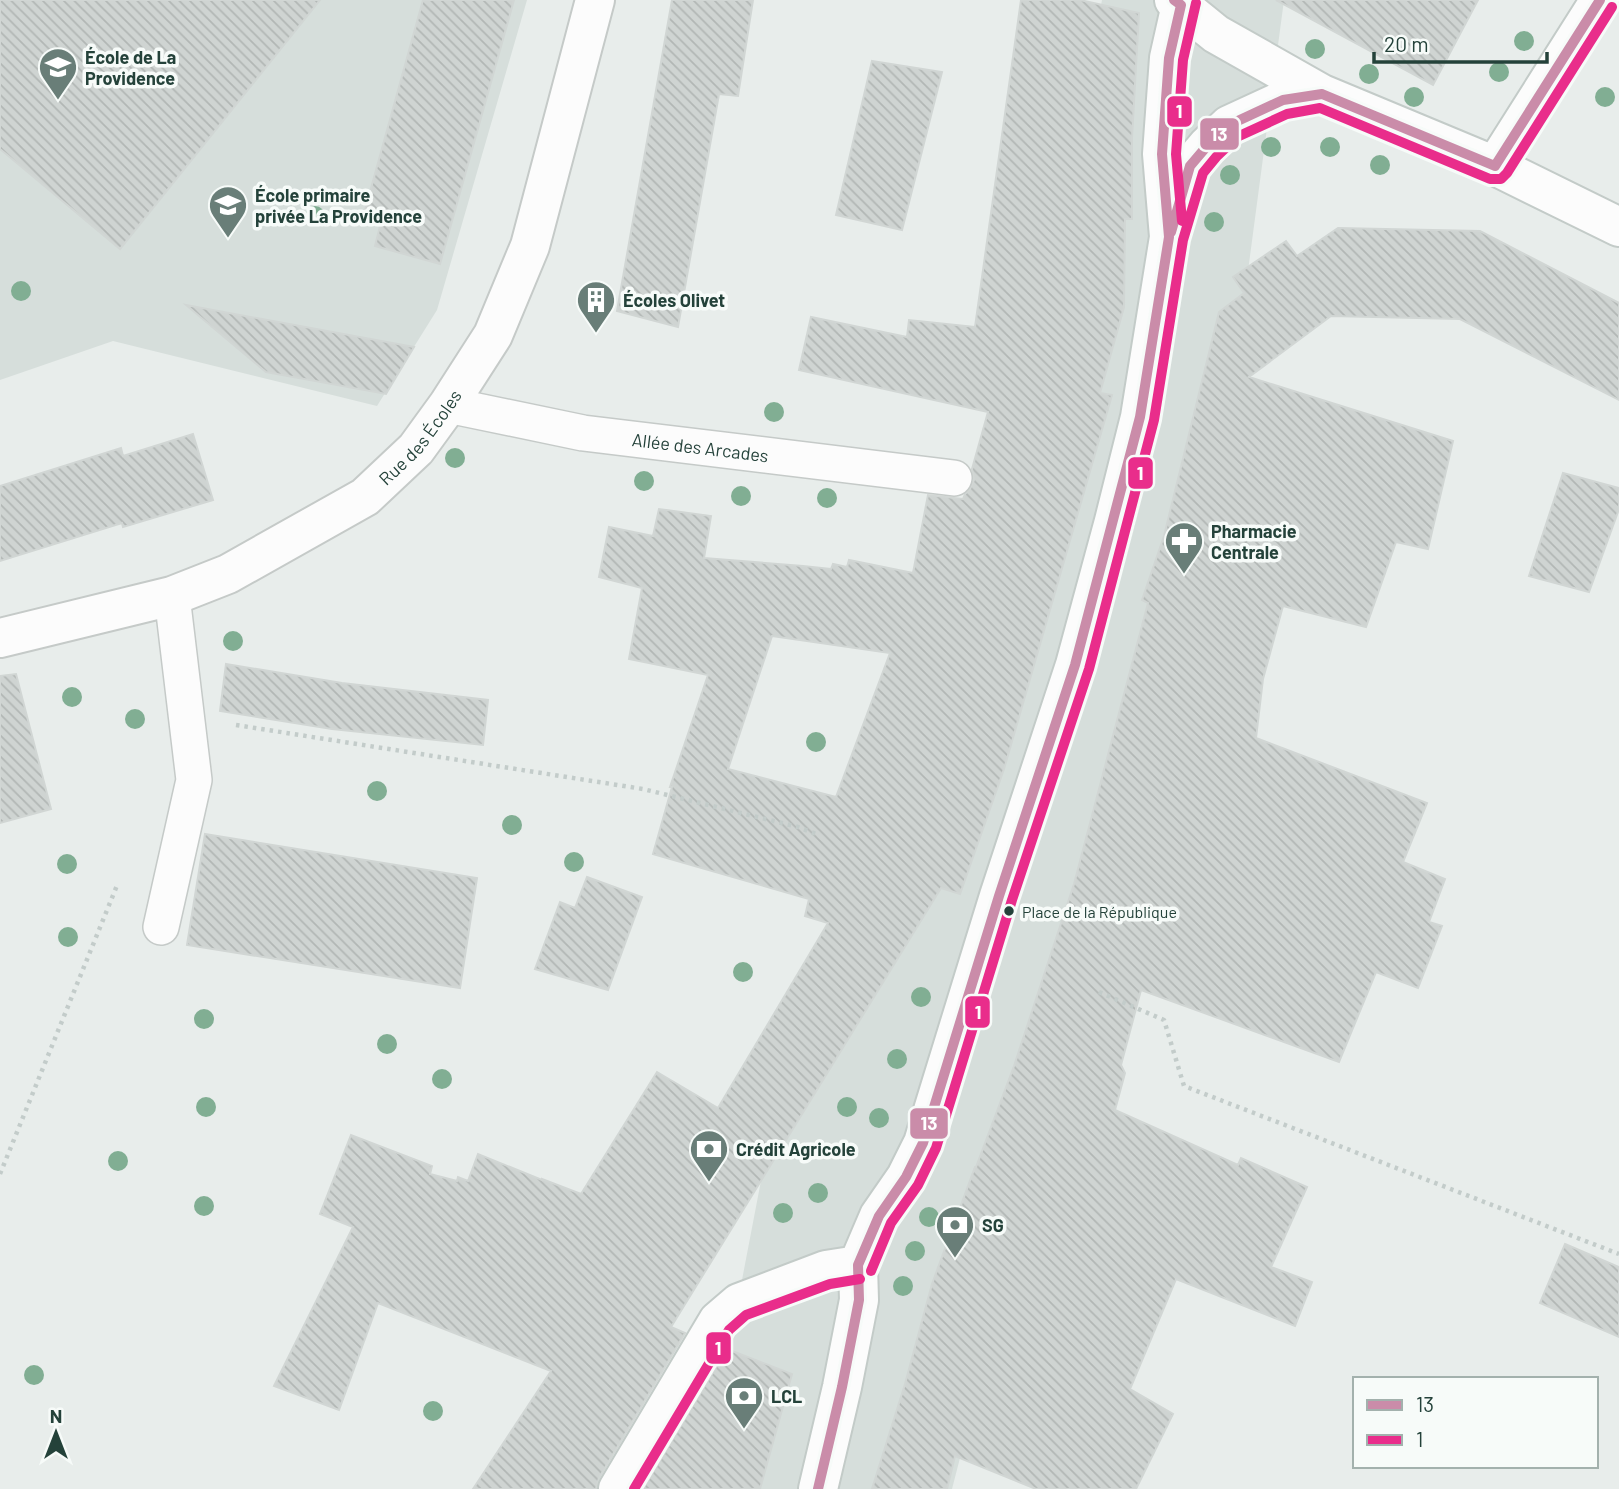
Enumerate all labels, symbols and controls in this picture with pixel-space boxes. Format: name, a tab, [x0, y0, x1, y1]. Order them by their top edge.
scale bar	[1374, 21, 1547, 65]
text: 20 m	[1384, 31, 1429, 56]
school or university icon: École de La Providence	[37, 46, 79, 101]
place label: École de La Providence	[85, 46, 176, 89]
line badge: 1	[1166, 95, 1193, 128]
text: 1	[1176, 99, 1182, 122]
line badge: 13	[1199, 117, 1240, 151]
text: 13	[1211, 122, 1228, 145]
school or university icon: École primaire privée La Providence	[207, 184, 249, 239]
place label: École primaire privée La Providence	[255, 184, 422, 227]
building icon: Écoles Olivet	[575, 279, 617, 334]
place label: Écoles Olivet	[623, 289, 725, 311]
street label: Rue des Écoles	[374, 386, 466, 489]
street label: Allée des Arcades	[631, 428, 770, 466]
line badge: 1	[1127, 456, 1154, 490]
text: 1	[1137, 461, 1143, 484]
pharmacy icon: Pharmacie Centrale	[1163, 520, 1205, 575]
place label: Pharmacie Centrale	[1211, 520, 1297, 563]
place label: Place de la République	[1022, 902, 1177, 921]
marker: Place de la République	[1002, 904, 1016, 918]
line badge: 1	[964, 995, 991, 1029]
text: 1	[975, 1000, 981, 1023]
line badge: 13	[909, 1107, 949, 1140]
text: 13	[921, 1111, 938, 1134]
bank icon: Crédit Agricole	[688, 1128, 730, 1183]
place label: Crédit Agricole	[736, 1138, 856, 1160]
bank icon: SG	[934, 1204, 976, 1259]
place label: SG	[982, 1214, 1004, 1236]
line badge: 1	[705, 1331, 732, 1365]
text: 1	[715, 1336, 721, 1359]
bank icon: LCL	[723, 1375, 765, 1430]
legend	[1353, 1377, 1598, 1468]
place label: LCL	[771, 1385, 802, 1407]
text: 13	[1416, 1391, 1434, 1416]
north arrow	[21, 1398, 91, 1468]
text: N	[50, 1404, 62, 1427]
text: 1	[1416, 1426, 1423, 1451]

